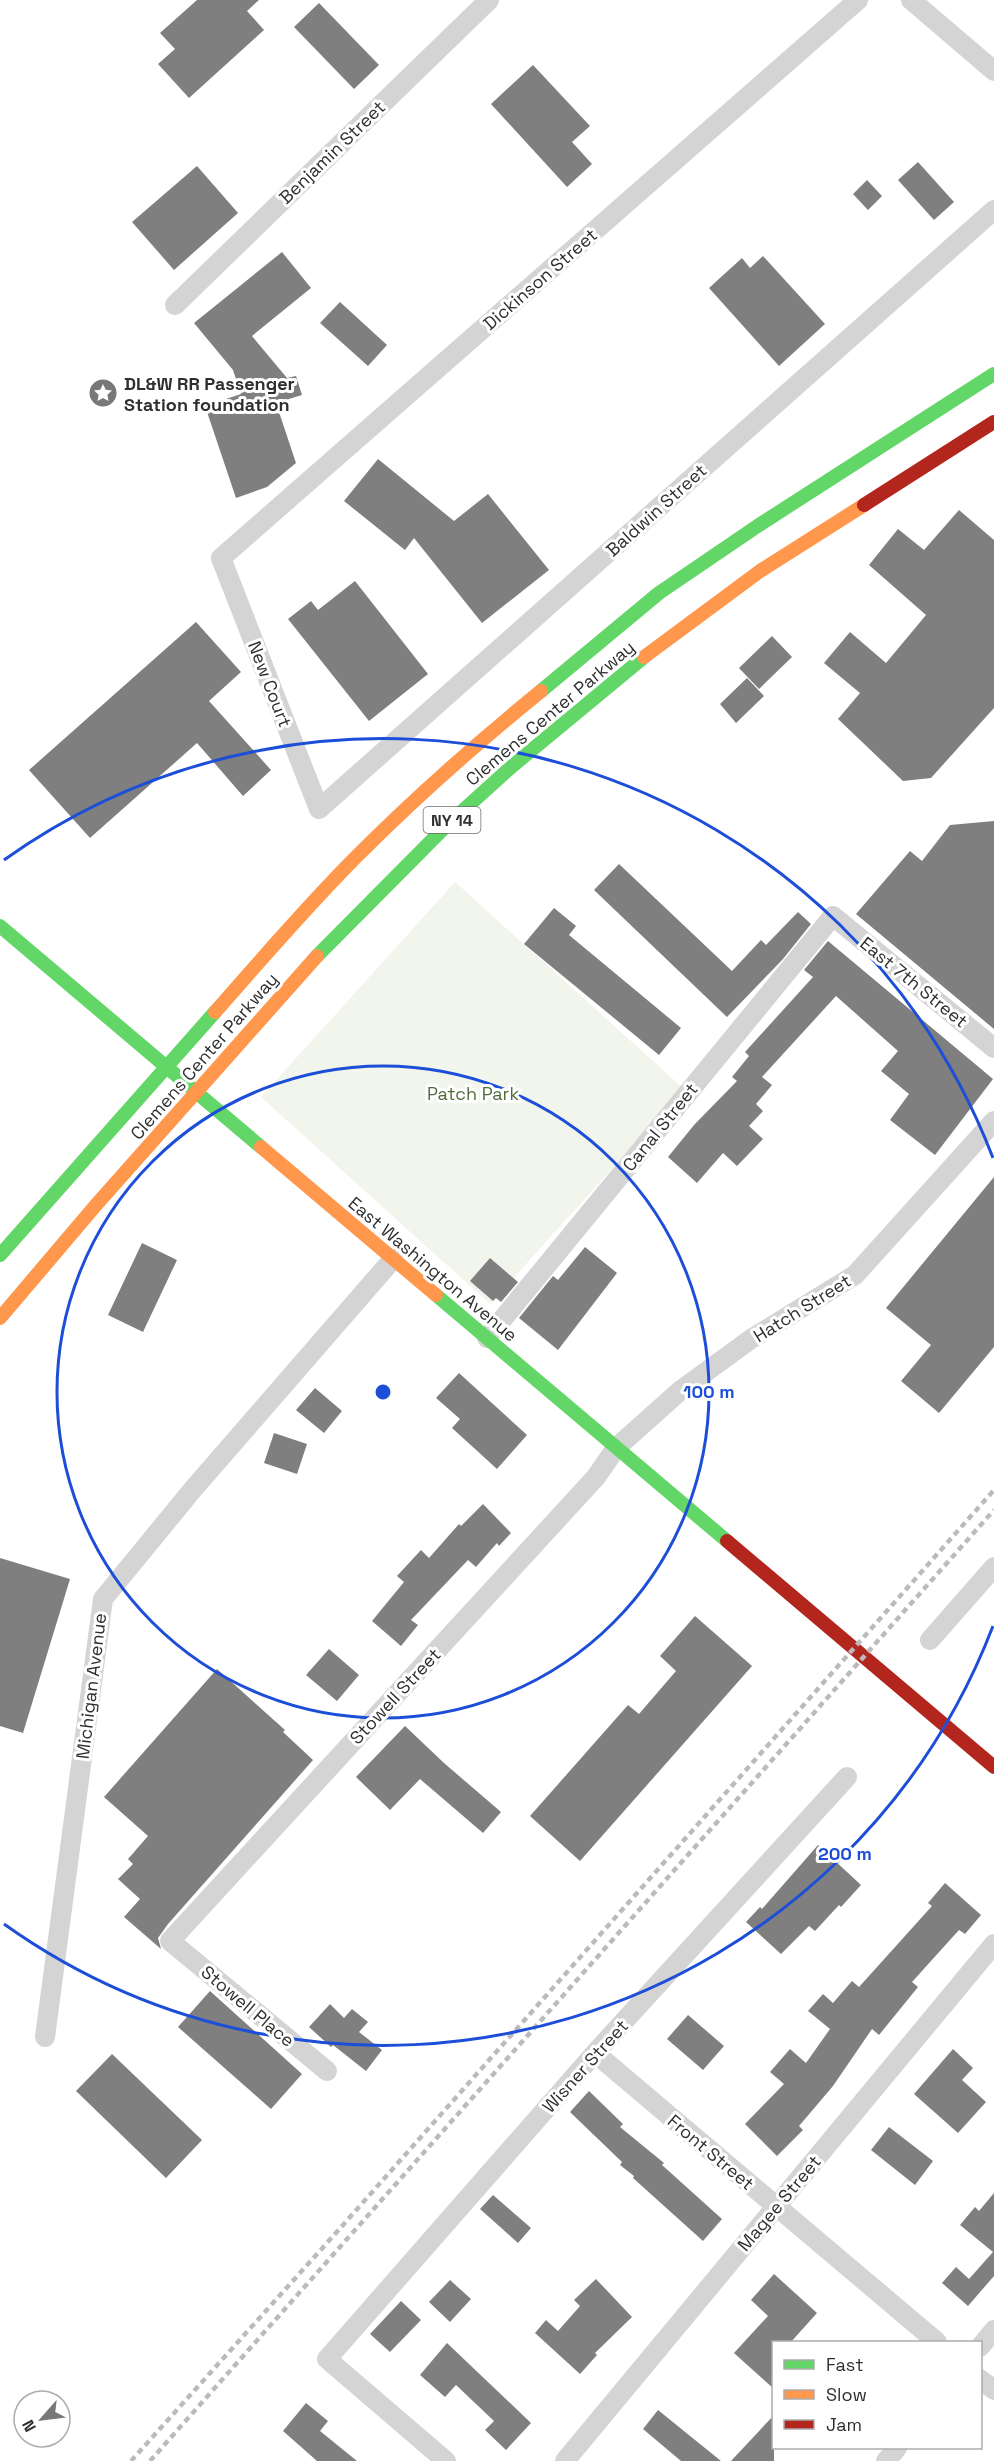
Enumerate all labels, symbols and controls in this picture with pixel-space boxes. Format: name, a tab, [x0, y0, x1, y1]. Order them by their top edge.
street label: Benjamin Street	[274, 95, 390, 209]
street label: Dickinson Street	[478, 223, 602, 335]
place label: DL&W RR Passenger Station foundation	[124, 372, 295, 416]
place icon: DL&W RR Passenger Station foundation	[87, 377, 119, 409]
street label: Baldwin Street	[601, 459, 711, 561]
street label: Clemens Center Parkway	[461, 635, 639, 791]
street label: New Court	[243, 638, 297, 730]
road number: NY 14	[424, 807, 480, 833]
street label: East 7th Street	[856, 932, 972, 1032]
street label: Clemens Center Parkway	[125, 968, 283, 1144]
street label: Canal Street	[617, 1078, 703, 1176]
park label: Patch Park	[427, 1082, 519, 1105]
street label: East Washington Avenue	[344, 1191, 522, 1347]
street label: Hatch Street	[749, 1269, 855, 1347]
text: 100 m	[683, 1380, 735, 1403]
centre of rings	[373, 1382, 393, 1402]
street label: Michigan Avenue	[71, 1612, 111, 1760]
street label: Stowell Street	[345, 1643, 445, 1749]
text: 200 m	[818, 1842, 872, 1865]
street label: Stowell Place	[197, 1960, 299, 2052]
street label: Wisner Street	[537, 2015, 633, 2117]
street label: Front Street	[663, 2109, 759, 2195]
street label: Magee Street	[732, 2150, 826, 2256]
legend	[772, 2341, 982, 2449]
text: Fast	[826, 2353, 863, 2376]
text: Slow	[826, 2383, 867, 2406]
north arrow	[12, 2389, 72, 2449]
text: Jam	[826, 2413, 862, 2436]
text: N	[17, 2416, 41, 2435]

